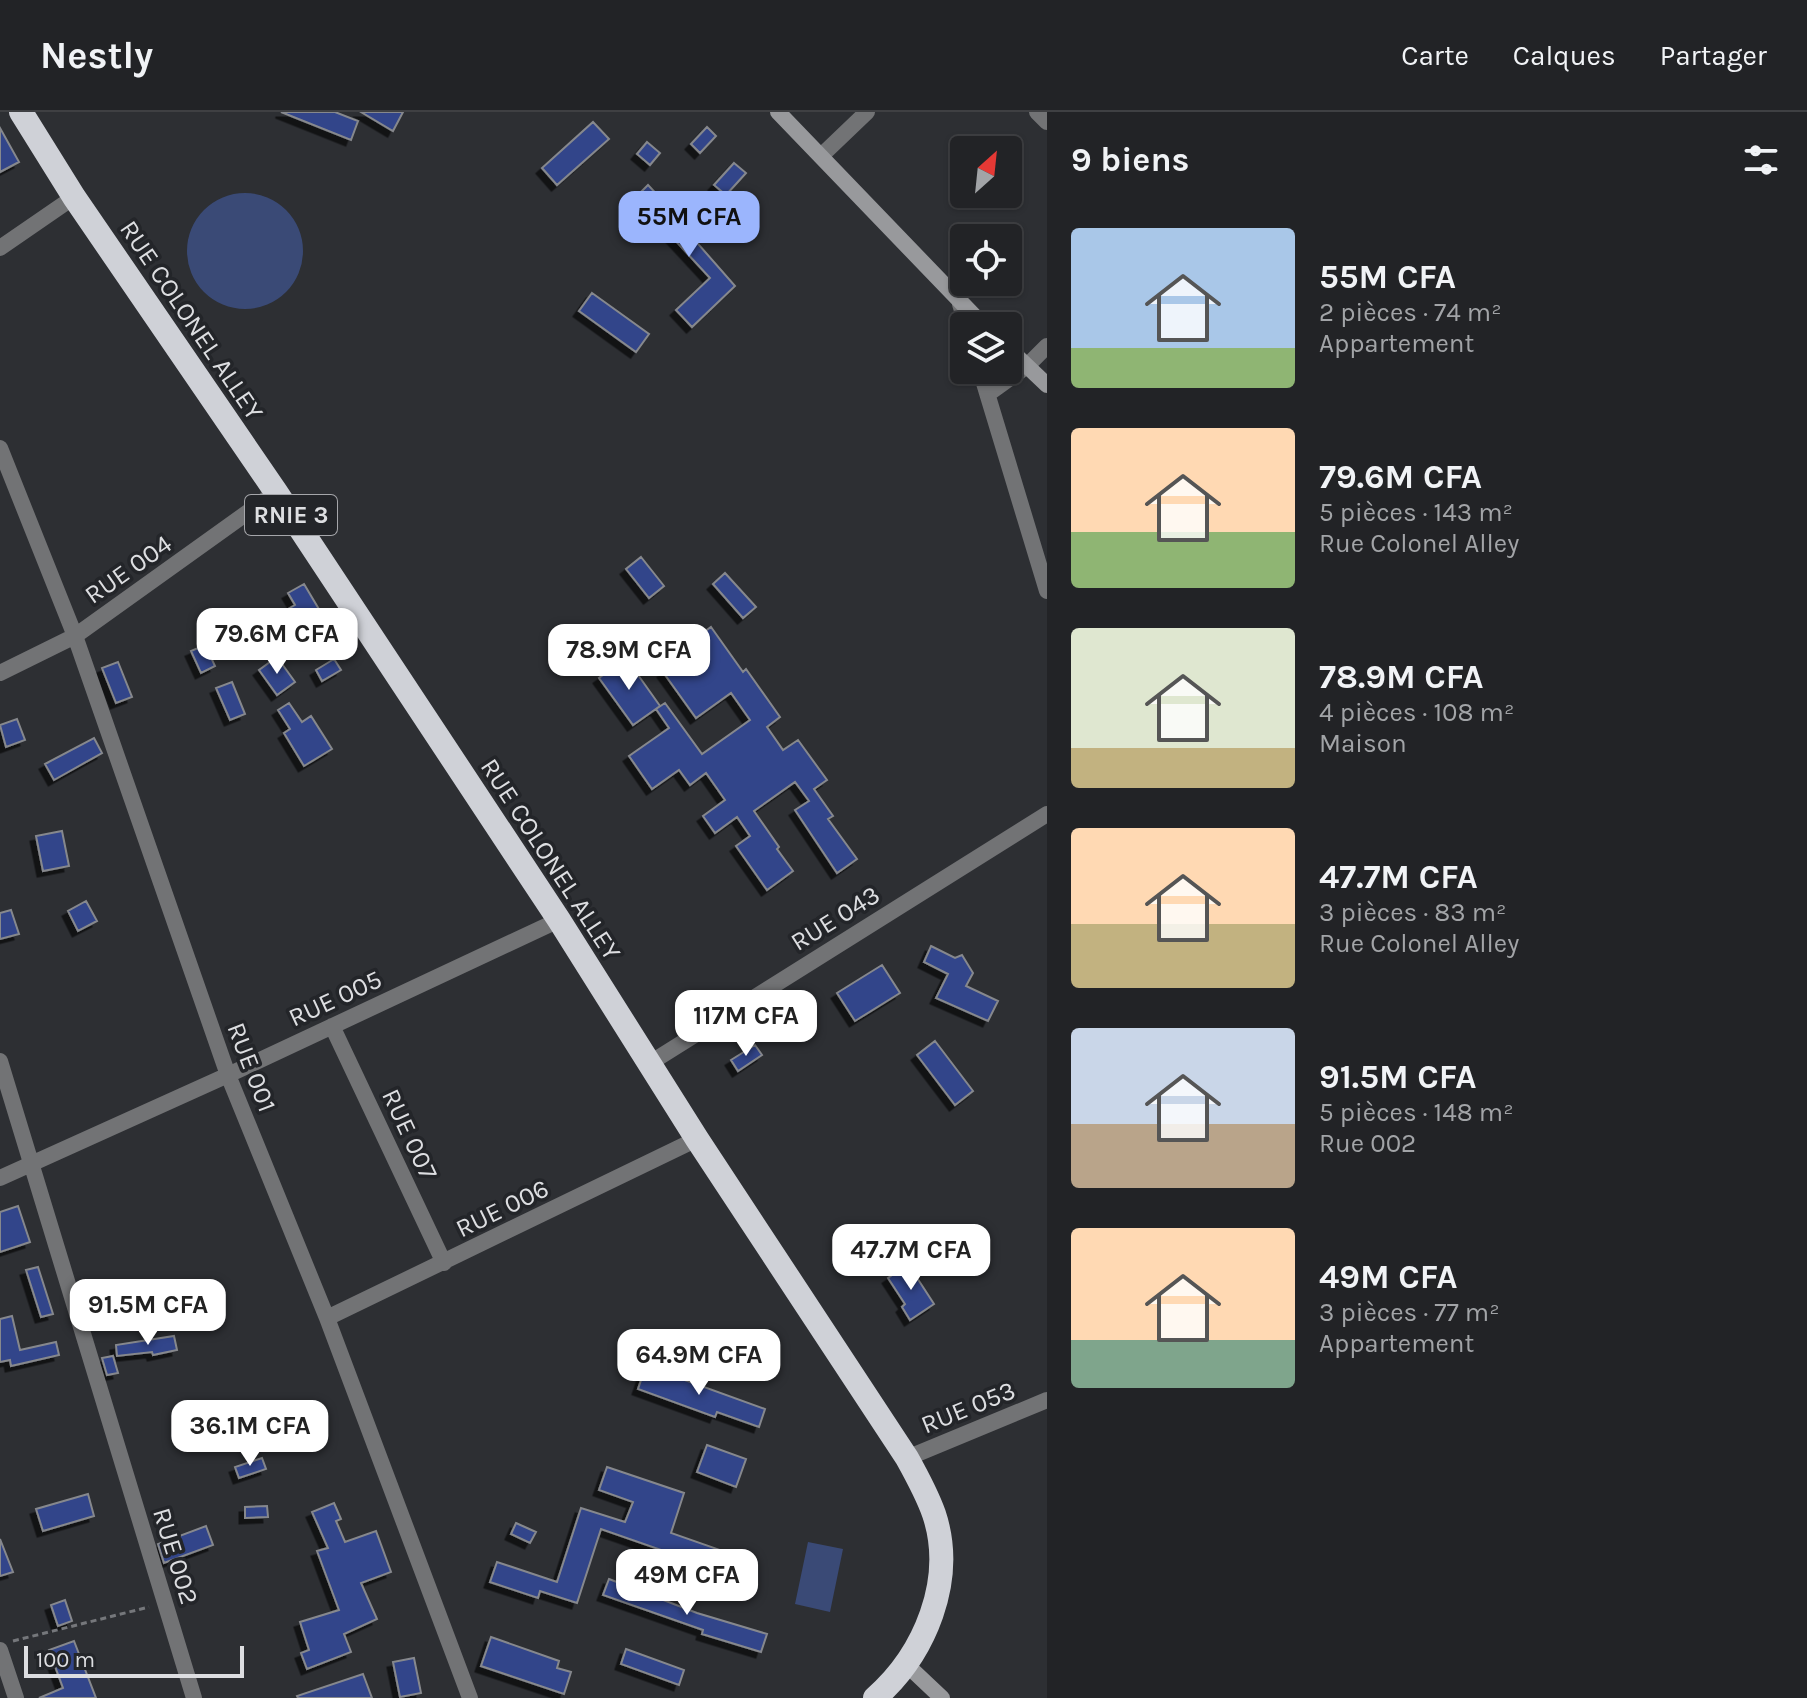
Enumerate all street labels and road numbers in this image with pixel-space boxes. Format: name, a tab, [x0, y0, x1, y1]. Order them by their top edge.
street label: RUE COLONEL ALLEY	[113, 215, 270, 427]
road number: RNIE 3	[245, 495, 337, 535]
street label: RUE 004	[79, 528, 178, 611]
street label: RUE COLONEL ALLEY	[474, 753, 628, 967]
street label: RUE 043	[785, 879, 885, 958]
street label: RUE 005	[284, 963, 387, 1033]
street label: RUE 001	[220, 1018, 283, 1116]
street label: RUE 007	[375, 1084, 444, 1185]
street label: RUE 006	[451, 1173, 554, 1244]
street label: RUE 053	[916, 1375, 1020, 1440]
street label: RUE 002	[146, 1504, 205, 1608]

